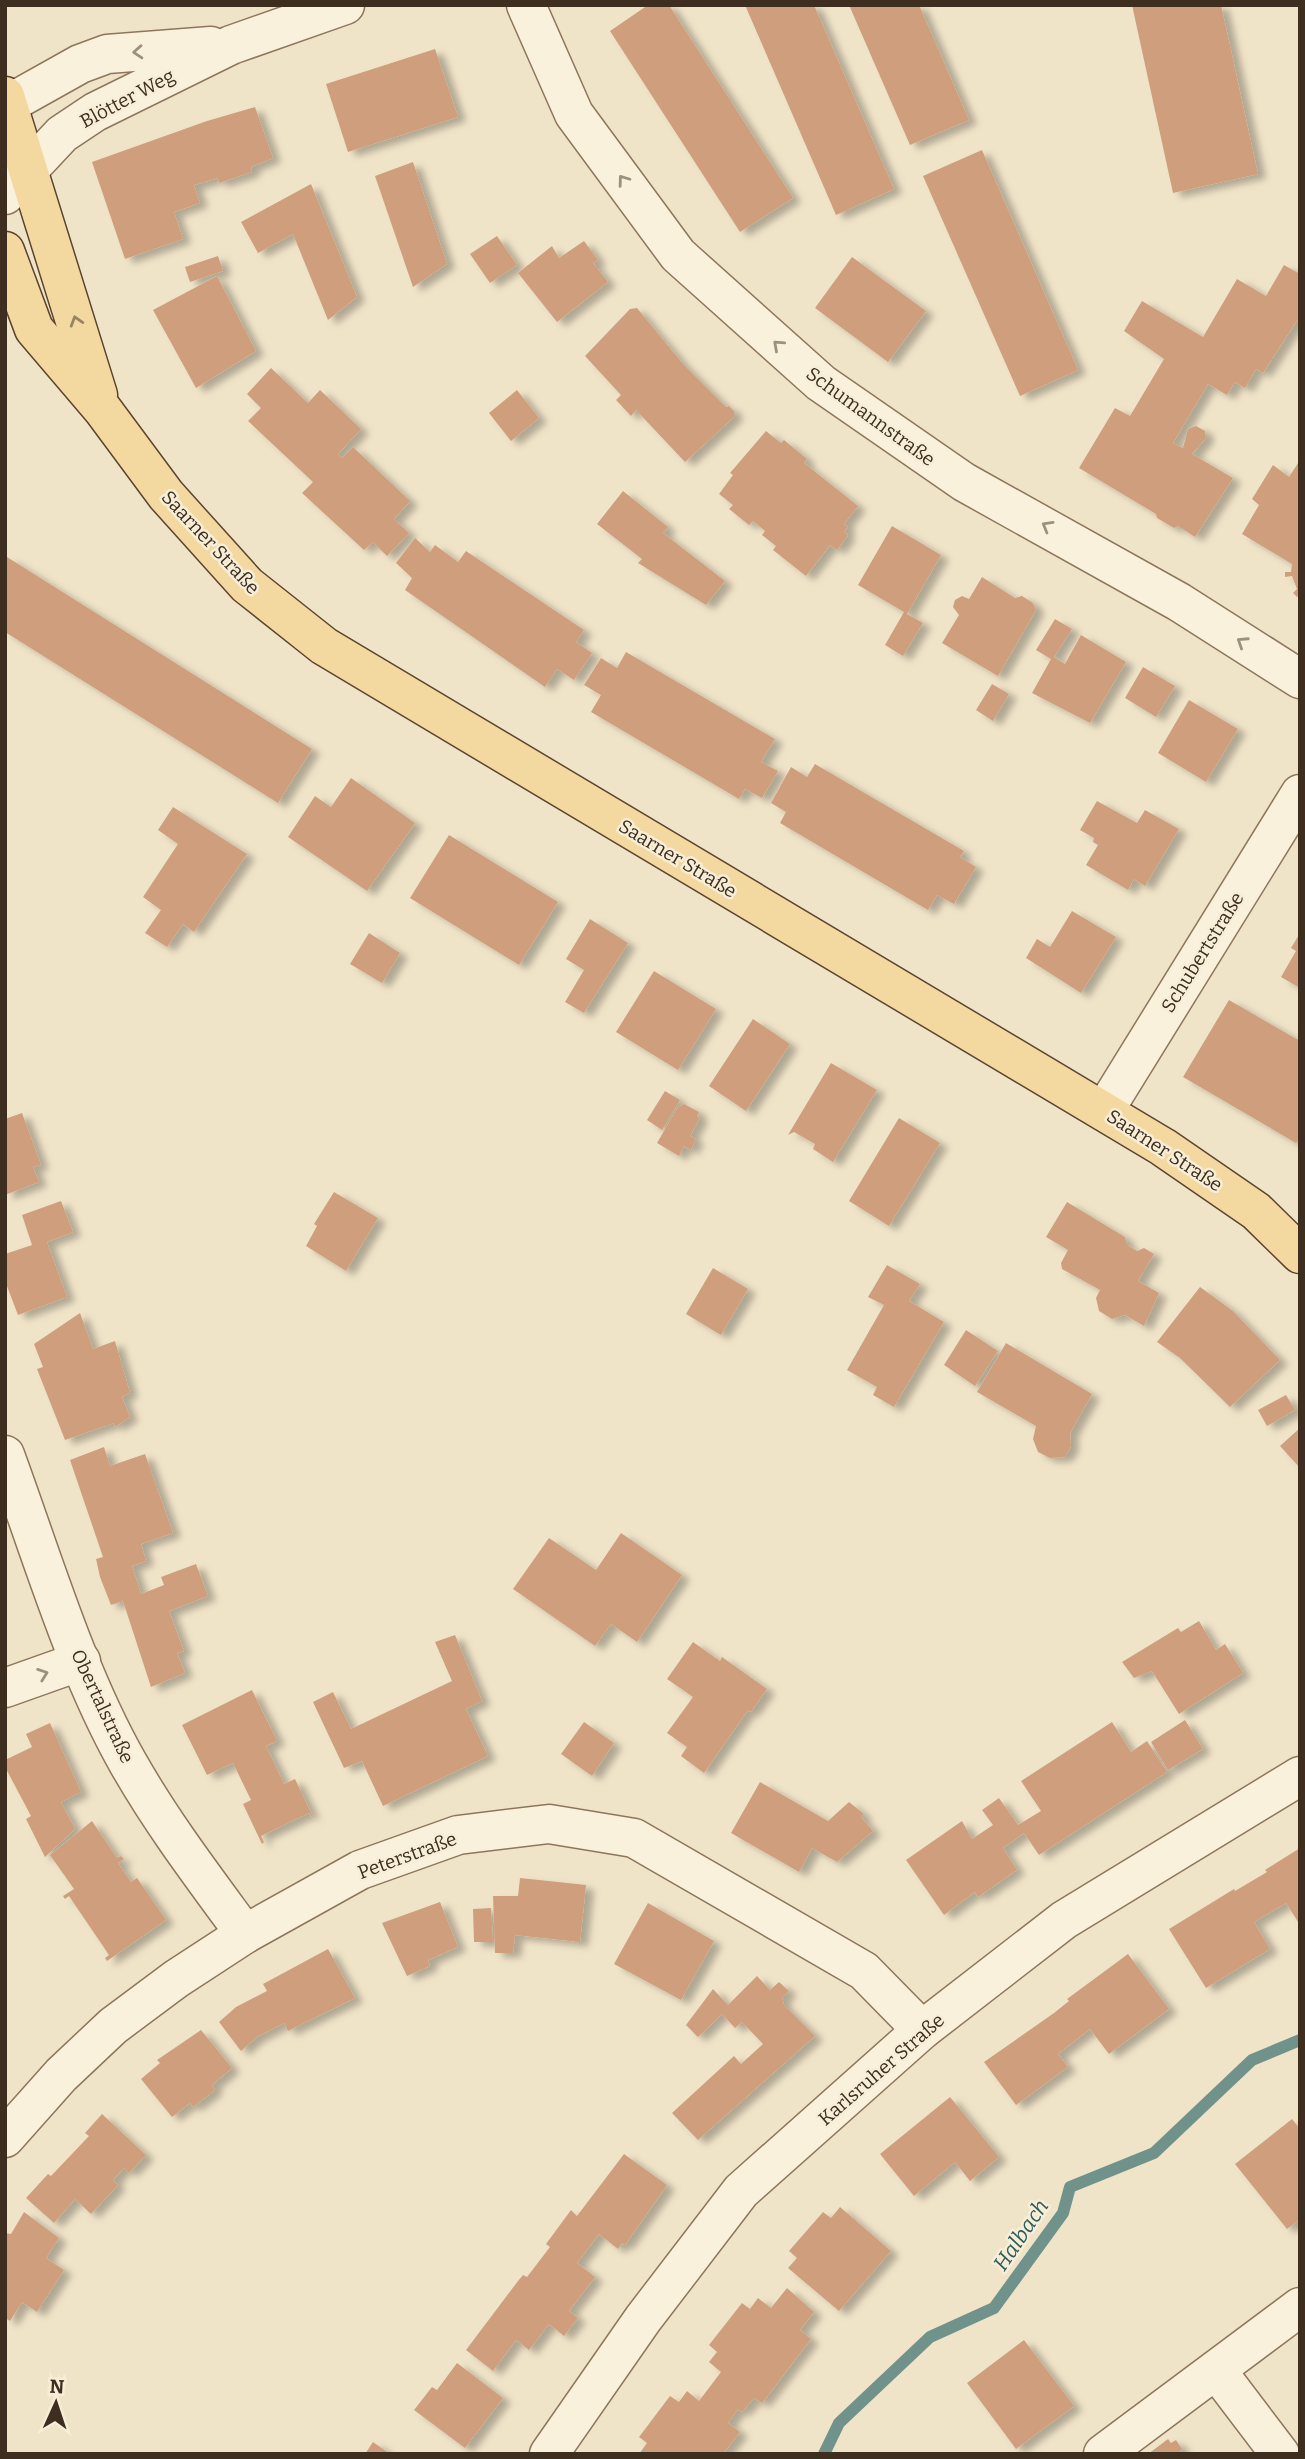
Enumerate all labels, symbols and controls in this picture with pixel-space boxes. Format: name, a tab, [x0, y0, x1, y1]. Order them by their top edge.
one-way arrow	[133, 44, 144, 59]
street label: Blötter Weg	[76, 64, 179, 133]
one-way arrow	[618, 175, 631, 188]
one-way arrow	[69, 316, 84, 328]
one-way arrow	[773, 341, 786, 353]
street label: Schumannstraße	[802, 362, 940, 471]
street label: Saarner Straße	[157, 486, 264, 599]
one-way arrow	[1041, 521, 1054, 534]
one-way arrow	[1237, 638, 1250, 651]
street label: Saarner Straße	[615, 814, 741, 903]
street label: Schubertstraße	[1156, 888, 1249, 1017]
street label: Saarner Straße	[1103, 1104, 1227, 1196]
street label: Obertalstraße	[66, 1646, 139, 1767]
one-way arrow	[36, 1668, 48, 1682]
street label: Peterstraße	[355, 1827, 460, 1884]
street label: Karlsruher Straße	[814, 2009, 949, 2130]
water label: Halbach	[988, 2194, 1054, 2276]
north arrow	[21, 2368, 91, 2438]
text: N	[49, 2375, 65, 2398]

